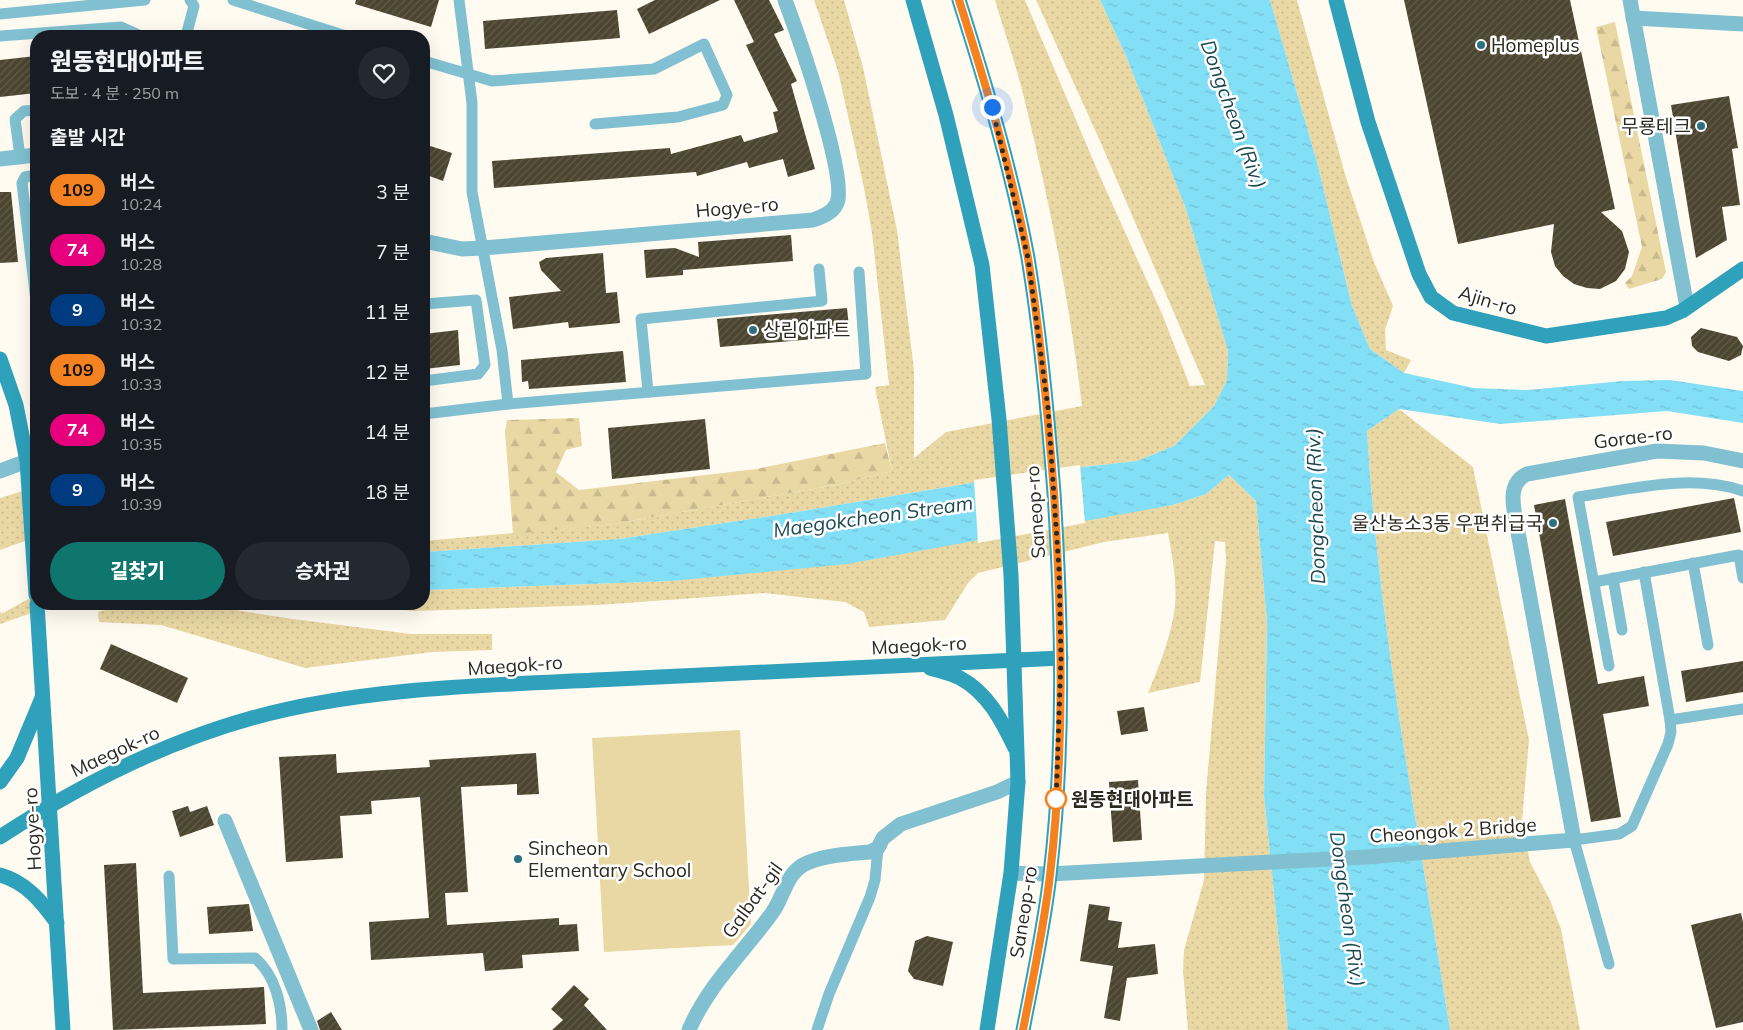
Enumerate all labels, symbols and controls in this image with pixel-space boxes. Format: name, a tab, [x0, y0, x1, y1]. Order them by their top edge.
place label: Homeplus	[1491, 33, 1580, 57]
water label: Dongcheon (Riv.)	[1195, 36, 1273, 192]
marker: Homeplus	[1475, 39, 1487, 51]
text: 원동현대아파트	[50, 46, 205, 76]
button: heart	[358, 47, 410, 99]
text: 도보 · 4 분 · 250 m	[50, 83, 179, 103]
your location	[980, 95, 1005, 120]
place label: 무룡테크	[1621, 114, 1691, 138]
marker: 무룡테크	[1695, 120, 1707, 132]
text: 출발 시간	[50, 125, 125, 149]
text: 버스	[120, 170, 155, 194]
text: 109	[61, 178, 94, 201]
text: 3 분	[376, 180, 410, 204]
street label: Hogye-ro	[695, 191, 779, 223]
text: 10:24	[120, 194, 162, 214]
text: 버스	[120, 230, 155, 254]
text: 74	[67, 238, 88, 261]
text: 7 분	[376, 240, 410, 264]
text: 10:28	[120, 254, 162, 274]
street label: Ajin-ro	[1456, 280, 1520, 320]
text: 버스	[120, 290, 155, 314]
text: 9	[72, 298, 83, 321]
text: 11 분	[365, 300, 410, 324]
text: 10:32	[120, 314, 162, 334]
place label: 상림아파트	[763, 318, 850, 342]
marker: 상림아파트	[747, 324, 759, 336]
text: 버스	[120, 350, 155, 374]
text: 109	[61, 358, 94, 381]
text: 12 분	[365, 360, 410, 384]
text: 10:33	[120, 374, 162, 394]
text: 버스	[120, 410, 155, 434]
text: 74	[67, 418, 88, 441]
text: 14 분	[365, 420, 410, 444]
street label: Gorae-ro	[1592, 420, 1674, 454]
water label: Dongcheon (Riv.)	[1300, 427, 1330, 585]
text: 10:35	[120, 434, 162, 454]
street label: Saneop-ro	[1020, 465, 1050, 559]
text: 버스	[120, 470, 155, 494]
text: 9	[72, 478, 83, 501]
text: 18 분	[365, 480, 410, 504]
water label: Maegokcheon Stream	[772, 490, 974, 542]
text: 10:39	[120, 494, 162, 514]
place label: 울산농소3동 우편취급국	[1352, 511, 1543, 535]
marker: 울산농소3동 우편취급국	[1547, 517, 1559, 529]
button: 길찾기	[50, 542, 225, 600]
button: 승차권	[235, 542, 410, 600]
street label: Maegok-ro	[871, 631, 967, 659]
street label: Maegok-ro	[467, 650, 563, 680]
street label: Maegok-ro	[67, 720, 163, 782]
street label: Hogye-ro	[18, 787, 46, 871]
place label: 원동현대아파트	[1071, 787, 1193, 811]
marker: 원동현대아파트	[1045, 788, 1067, 810]
street label: Cheongok 2 Bridge	[1369, 812, 1537, 848]
water label: Dongcheon (Riv.)	[1325, 830, 1371, 988]
place label: Sincheon Elementary School	[528, 836, 691, 882]
marker: Sincheon Elementary School	[512, 853, 524, 865]
street label: Galbat-gil	[716, 857, 788, 943]
street label: Saneop-ro	[1004, 864, 1042, 960]

